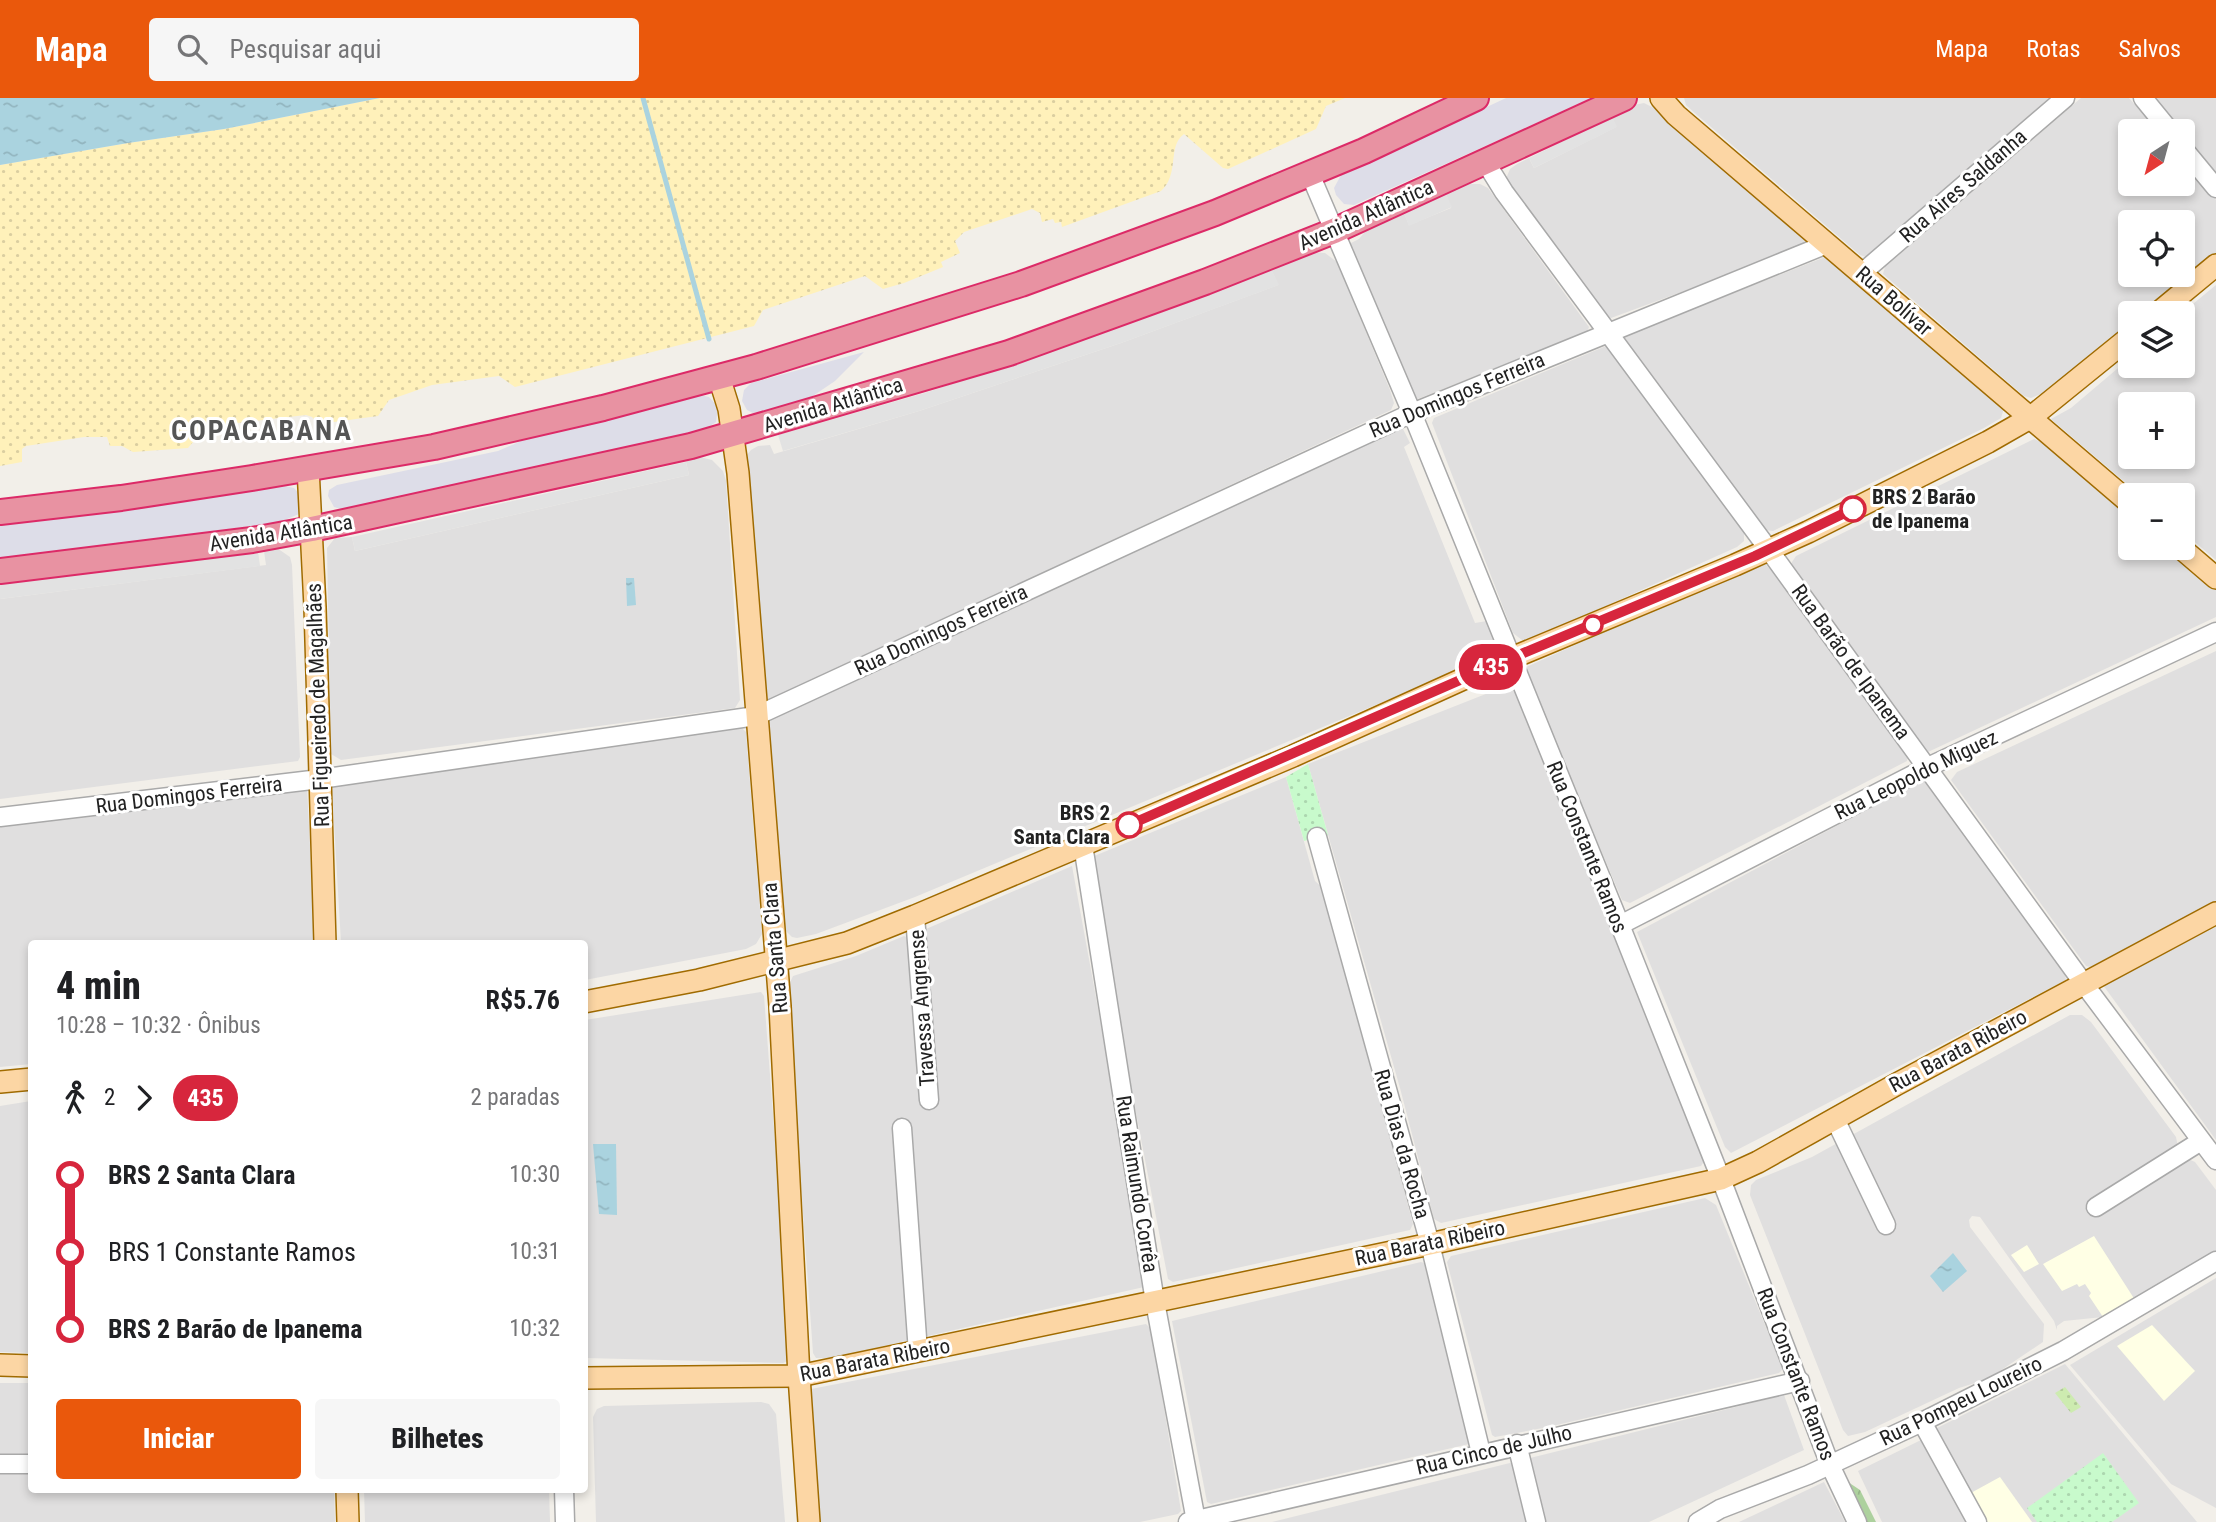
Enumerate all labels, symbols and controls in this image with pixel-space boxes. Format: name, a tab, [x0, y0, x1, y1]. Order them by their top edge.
search box	[149, 18, 639, 81]
text: Mapa	[35, 30, 107, 69]
icon: search	[173, 30, 211, 68]
text: Pesquisar aqui	[229, 34, 382, 64]
text: Mapa	[1935, 35, 1988, 63]
text: Rotas	[2026, 35, 2080, 63]
text: Salvos	[2118, 35, 2181, 63]
north arrow	[2118, 119, 2194, 196]
map controls	[2118, 119, 2195, 560]
street label: Rua Aires Saldanha	[1895, 124, 2031, 248]
street label: Avenida Atlântica	[1295, 175, 1437, 255]
button: locate	[2118, 210, 2195, 287]
street label: Rua Bolívar	[1851, 261, 1937, 341]
button: layers	[2118, 301, 2195, 378]
street label: Rua Domingos Ferreira	[1366, 347, 1548, 443]
street label: Avenida Atlântica	[760, 372, 906, 438]
button: +	[2118, 392, 2195, 469]
district label: COPACABANA	[171, 414, 353, 447]
button: −	[2118, 483, 2195, 560]
place label: BRS 2 Barão de Ipanema	[1872, 485, 1976, 533]
marker: BRS 2 Barão de Ipanema	[1840, 496, 1866, 522]
street label: Avenida Atlântica	[208, 510, 354, 556]
street label: Rua Domingos Ferreira	[851, 579, 1031, 681]
street label: Rua Barão de Ipanema	[1787, 580, 1915, 744]
street label: Rua Figueiredo de Magalhães	[302, 583, 334, 827]
unlabelled marker	[1583, 615, 1603, 635]
line badge: 435	[1451, 644, 1531, 690]
text: 435	[1473, 653, 1509, 681]
street label: Rua Leopoldo Miguez	[1831, 725, 2001, 825]
street label: Rua Constante Ramos	[1542, 758, 1632, 936]
street label: Rua Domingos Ferreira	[94, 772, 284, 818]
place label: BRS 2 Santa Clara	[1014, 801, 1110, 849]
marker: BRS 2 Santa Clara	[1116, 812, 1142, 838]
street label: Rua Santa Clara	[757, 882, 793, 1014]
street label: Travessa Angrense	[905, 929, 939, 1087]
text: 4 min	[56, 964, 141, 1008]
text: R$5.76	[486, 985, 560, 1015]
street label: Rua Barata Ribeiro	[1885, 1005, 2031, 1097]
text: 10:28 – 10:32 · Ônibus	[56, 1012, 261, 1039]
street label: Rua Dias da Rocha	[1369, 1067, 1435, 1221]
icon: walk	[56, 1079, 94, 1117]
icon: forward	[125, 1079, 163, 1117]
text: 2	[104, 1084, 115, 1111]
text: 435	[187, 1084, 224, 1112]
text: 2 paradas	[471, 1084, 560, 1111]
street label: Rua Raimundo Corrêa	[1111, 1094, 1163, 1274]
text: BRS 2 Santa Clara	[108, 1160, 296, 1190]
text: 10:30	[509, 1161, 560, 1188]
street label: Rua Barata Ribeiro	[1353, 1215, 1507, 1271]
text: BRS 1 Constante Ramos	[108, 1237, 356, 1267]
text: 10:31	[509, 1238, 560, 1265]
street label: Rua Constante Ramos	[1752, 1284, 1840, 1464]
text: BRS 2 Barão de Ipanema	[108, 1314, 363, 1344]
text: 10:32	[509, 1315, 560, 1342]
street label: Rua Barata Ribeiro	[798, 1334, 952, 1386]
street label: Rua Pompeu Loureiro	[1876, 1351, 2046, 1451]
button: Iniciar	[56, 1399, 301, 1479]
button: Bilhetes	[315, 1399, 560, 1479]
street label: Rua Cinco de Julho	[1414, 1420, 1574, 1480]

